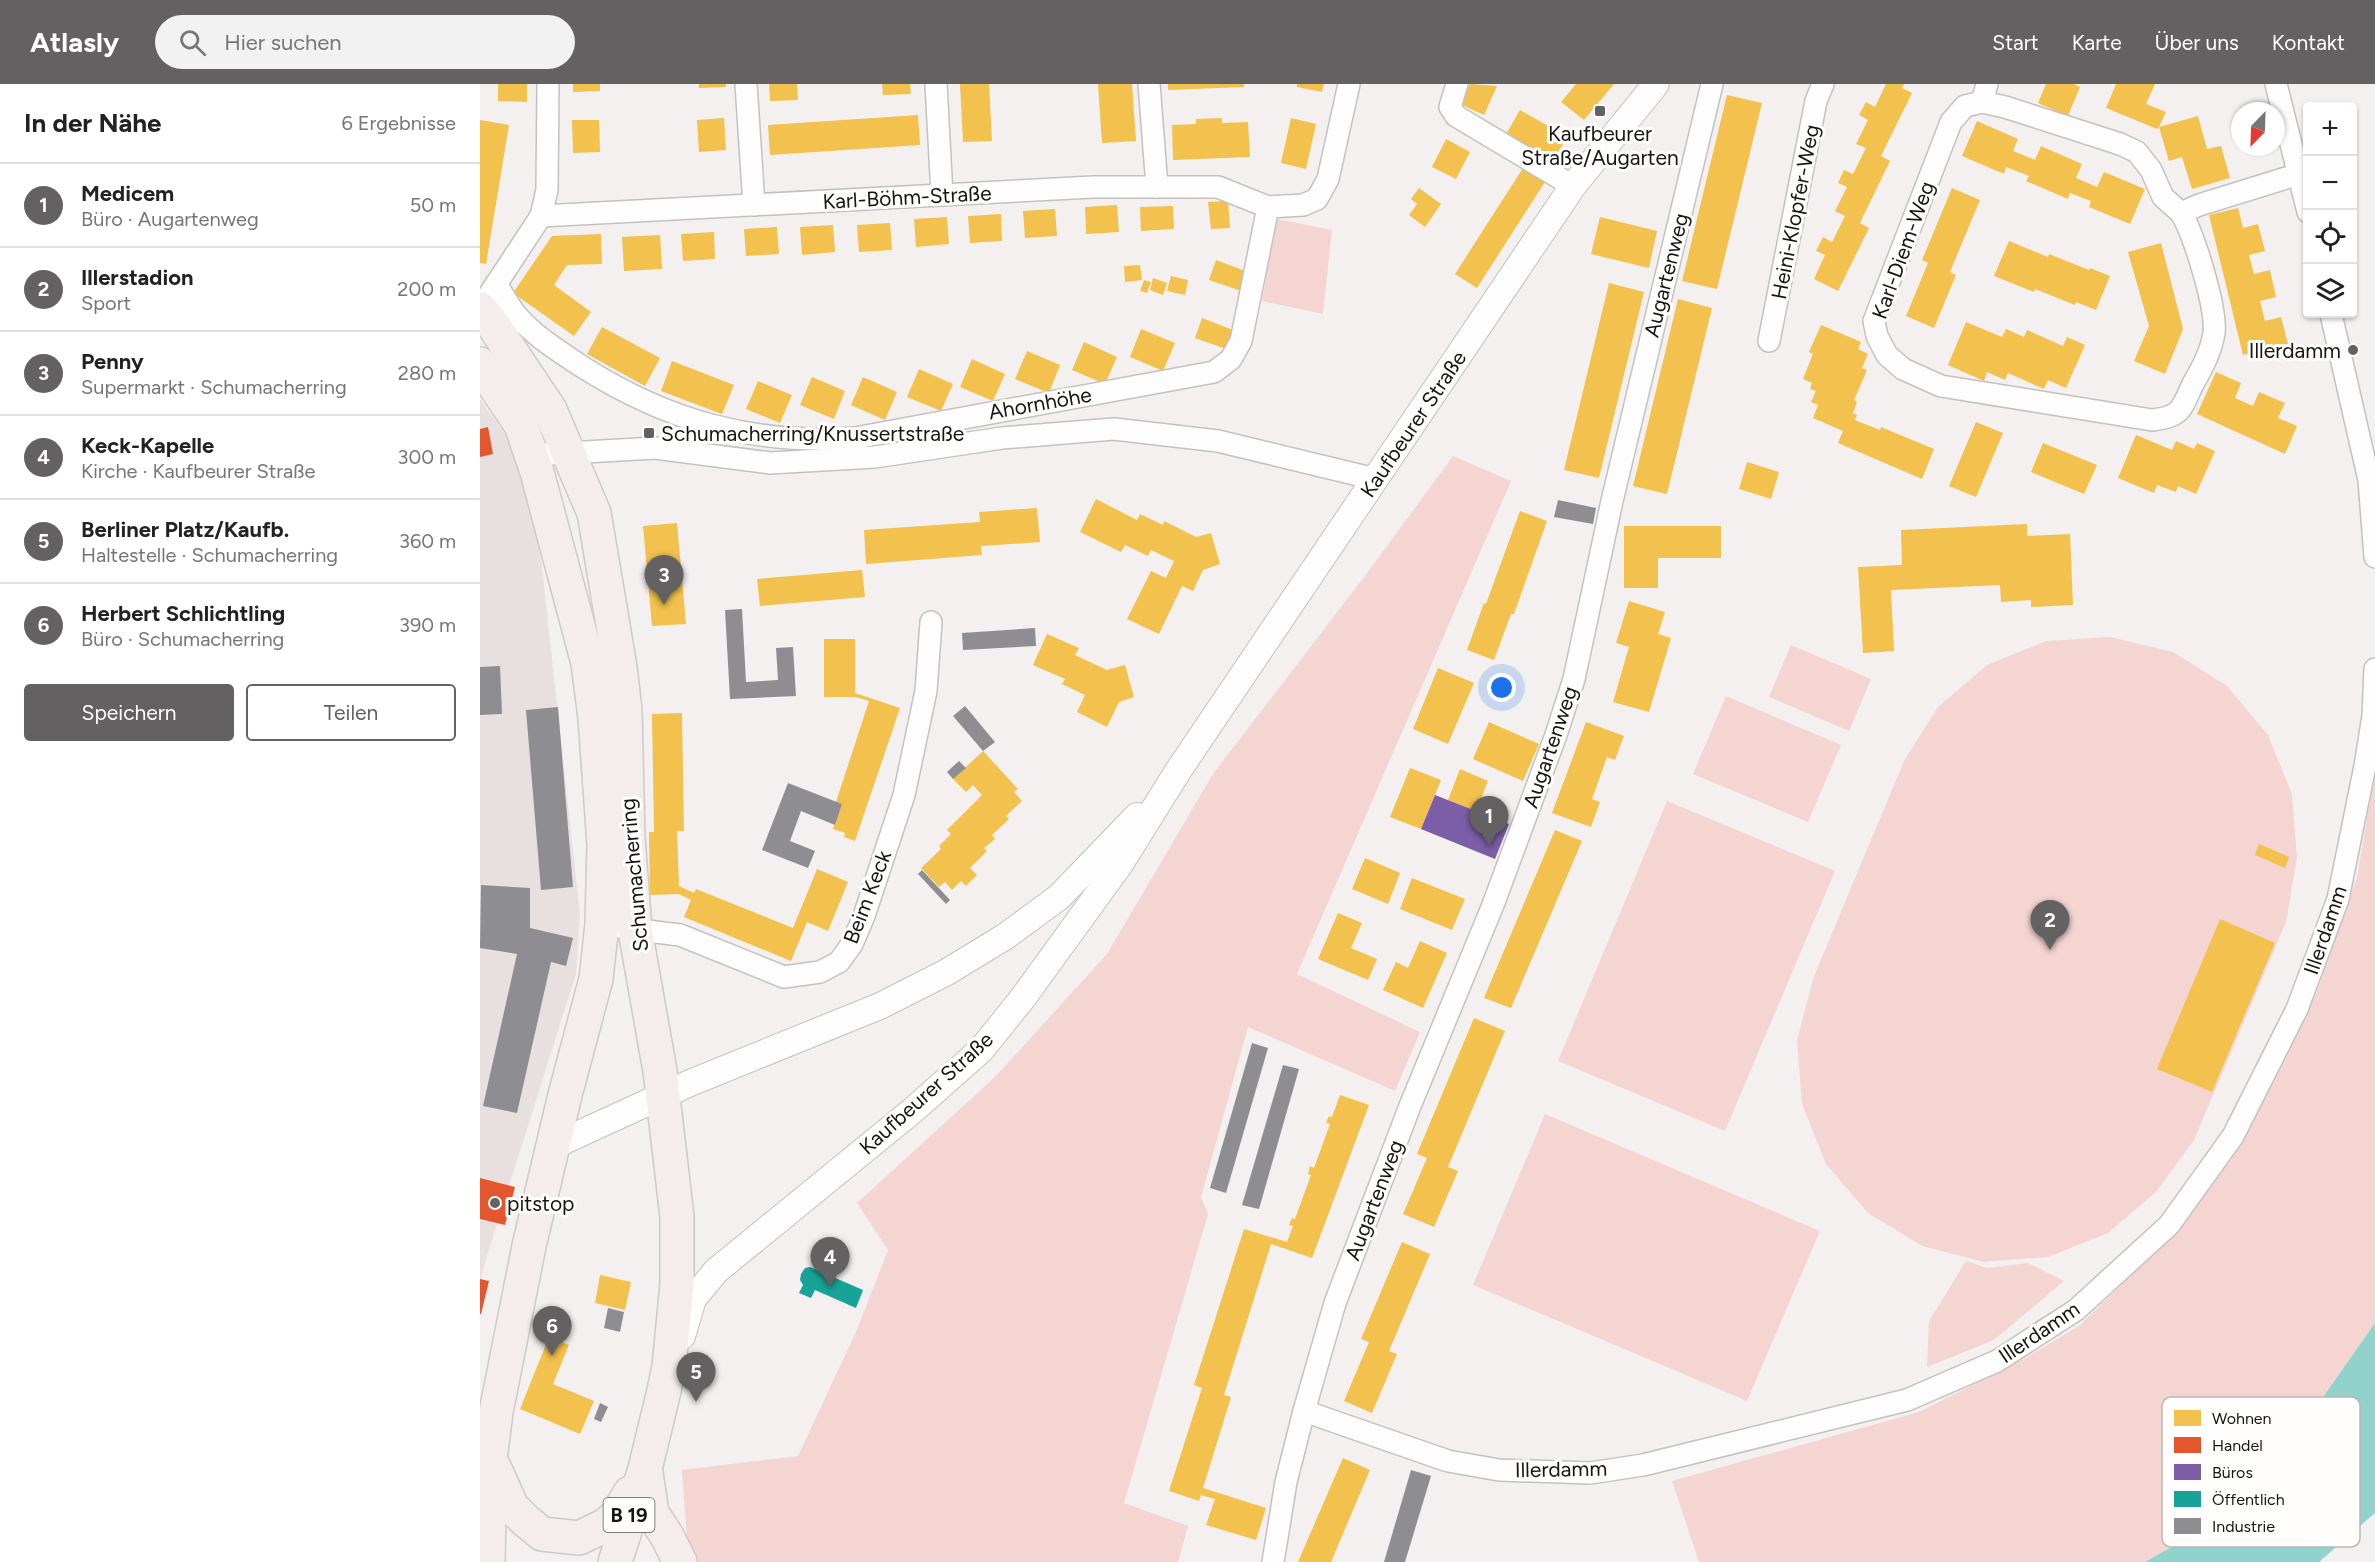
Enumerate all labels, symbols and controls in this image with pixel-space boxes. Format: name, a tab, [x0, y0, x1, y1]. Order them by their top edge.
search box	[155, 15, 575, 69]
text: Atlasly	[30, 25, 119, 59]
icon: search	[176, 26, 209, 59]
text: Hier suchen	[224, 29, 342, 56]
text: Start	[1992, 30, 2039, 55]
text: Karte	[2072, 30, 2122, 55]
text: Über uns	[2155, 30, 2239, 55]
text: Kontakt	[2272, 30, 2345, 55]
north arrow	[2231, 102, 2285, 156]
map controls	[2303, 102, 2357, 318]
button: +	[2303, 102, 2357, 156]
marker: Kaufbeurer Straße/Augarten	[1593, 104, 1607, 118]
text: In der Nähe	[24, 107, 161, 139]
text: 6 Ergebnisse	[341, 111, 456, 135]
place label: Kaufbeurer Straße/Augarten	[1521, 121, 1679, 170]
street label: Heini-Klopfer-Weg	[1766, 122, 1824, 302]
button: −	[2303, 156, 2357, 210]
street label: Karl-Diem-Weg	[1867, 178, 1939, 322]
text: Medicem	[81, 180, 174, 207]
street label: Karl-Böhm-Straße	[822, 180, 992, 214]
text: 1	[39, 193, 48, 217]
text: 50 m	[410, 193, 456, 217]
text: Büro · Augartenweg	[81, 207, 259, 231]
street label: Augartenweg	[1639, 210, 1693, 340]
button: locate	[2303, 210, 2357, 264]
text: Illerstadion	[81, 264, 193, 291]
button: layers	[2303, 264, 2357, 318]
text: 2	[38, 277, 49, 301]
text: 200 m	[397, 277, 456, 301]
text: Sport	[81, 291, 131, 315]
place label: Illerdamm	[2249, 338, 2341, 363]
marker: Illerdamm	[2346, 343, 2360, 357]
street label: Kaufbeurer Straße	[1355, 346, 1471, 502]
text: Penny	[81, 348, 144, 375]
text: 3	[38, 361, 49, 385]
text: 280 m	[398, 361, 456, 385]
text: Supermarkt · Schumacherring	[81, 375, 347, 399]
street label: Ahornhöhe	[987, 382, 1093, 424]
place label: Schumacherring/Knussertstraße	[661, 421, 964, 446]
marker: Schumacherring/Knussertstraße	[642, 426, 656, 440]
text: Keck-Kapelle	[81, 432, 214, 459]
text: 4	[37, 445, 50, 469]
text: 300 m	[398, 445, 456, 469]
text: Kirche · Kaufbeurer Straße	[81, 459, 315, 483]
text: Berliner Platz/Kaufb.	[81, 516, 289, 543]
text: 5	[38, 529, 49, 553]
text: 360 m	[399, 529, 456, 553]
text: Haltestelle · Schumacherring	[81, 543, 338, 567]
pin: 3	[644, 556, 684, 605]
text: Herbert Schlichtling	[81, 600, 285, 627]
text: 6	[38, 613, 49, 637]
text: 390 m	[399, 613, 456, 637]
text: Büro · Schumacherring	[81, 627, 284, 651]
your location	[1487, 673, 1516, 702]
street label: Augartenweg	[1518, 683, 1582, 811]
button: Speichern	[24, 684, 234, 741]
button: Teilen	[246, 684, 456, 741]
pin: 1	[1470, 796, 1508, 846]
street label: Schumacherring	[615, 797, 653, 953]
street label: Beim Keck	[838, 846, 896, 947]
street label: Illerdamm	[2298, 882, 2352, 978]
pin: 2	[2030, 900, 2070, 950]
street label: Kaufbeurer Straße	[854, 1026, 998, 1160]
street label: Augartenweg	[1340, 1136, 1408, 1264]
place label: pitstop	[507, 1191, 574, 1216]
marker: pitstop	[488, 1196, 502, 1210]
pin: 4	[810, 1238, 850, 1287]
street label: Illerdamm	[1994, 1296, 2084, 1368]
pin: 6	[532, 1306, 572, 1356]
pin: 5	[676, 1352, 716, 1402]
legend	[2162, 1397, 2360, 1547]
text: Wohnen	[2212, 1409, 2272, 1428]
text: Handel	[2212, 1436, 2263, 1455]
street label: Illerdamm	[1515, 1456, 1607, 1482]
text: Büros	[2212, 1463, 2253, 1482]
text: Öffentlich	[2212, 1490, 2285, 1509]
road number: B 19	[604, 1498, 654, 1532]
text: Industrie	[2212, 1517, 2275, 1536]

